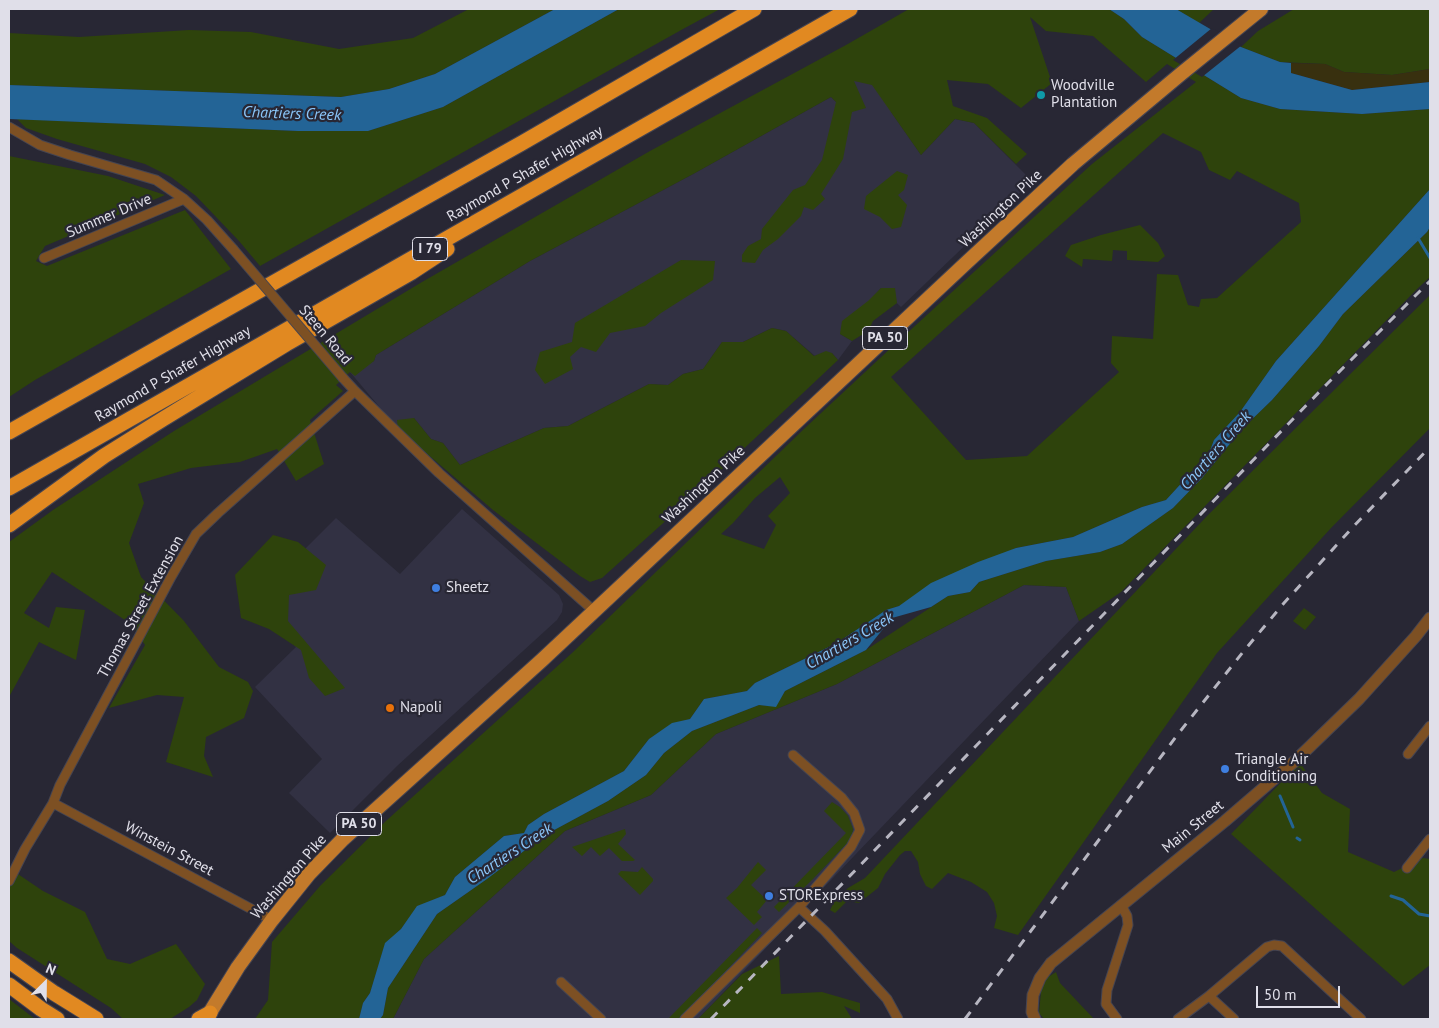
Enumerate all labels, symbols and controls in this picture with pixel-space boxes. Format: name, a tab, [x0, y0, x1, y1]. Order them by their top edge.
place label: Woodville Plantation	[1051, 77, 1117, 112]
marker: Woodville Plantation	[1035, 89, 1047, 101]
water label: Chartiers Creek	[243, 103, 341, 125]
street label: Raymond P Shafer Highway	[444, 122, 606, 226]
street label: Washington Pike	[956, 166, 1046, 252]
street label: Summer Drive	[64, 190, 154, 242]
road number: I 79	[412, 238, 448, 260]
street label: Steen Road	[295, 302, 355, 368]
street label: Raymond P Shafer Highway	[92, 322, 254, 426]
road number: PA 50	[862, 326, 908, 349]
water label: Chartiers Creek	[1177, 408, 1255, 494]
street label: Washington Pike	[659, 442, 749, 528]
street label: Thomas Street Extension	[94, 533, 188, 681]
place label: Sheetz	[446, 579, 489, 597]
marker: Sheetz	[430, 582, 442, 594]
water label: Chartiers Creek	[803, 608, 897, 674]
place label: Napoli	[400, 699, 442, 717]
marker: Napoli	[384, 702, 396, 714]
place label: Triangle Air Conditioning	[1235, 751, 1317, 786]
marker: Triangle Air Conditioning	[1219, 763, 1231, 775]
street label: Main Street	[1159, 797, 1227, 857]
road number: PA 50	[336, 812, 382, 836]
street label: Winstein Street	[121, 818, 217, 880]
water label: Chartiers Creek	[464, 819, 556, 889]
street label: Washington Pike	[247, 831, 331, 923]
place label: STORExpress	[779, 887, 863, 905]
marker: STORExpress	[763, 890, 775, 902]
north arrow	[20, 958, 70, 1008]
text: N	[43, 959, 59, 979]
scale bar	[1259, 976, 1343, 1008]
text: 50 m	[1264, 985, 1297, 1004]

